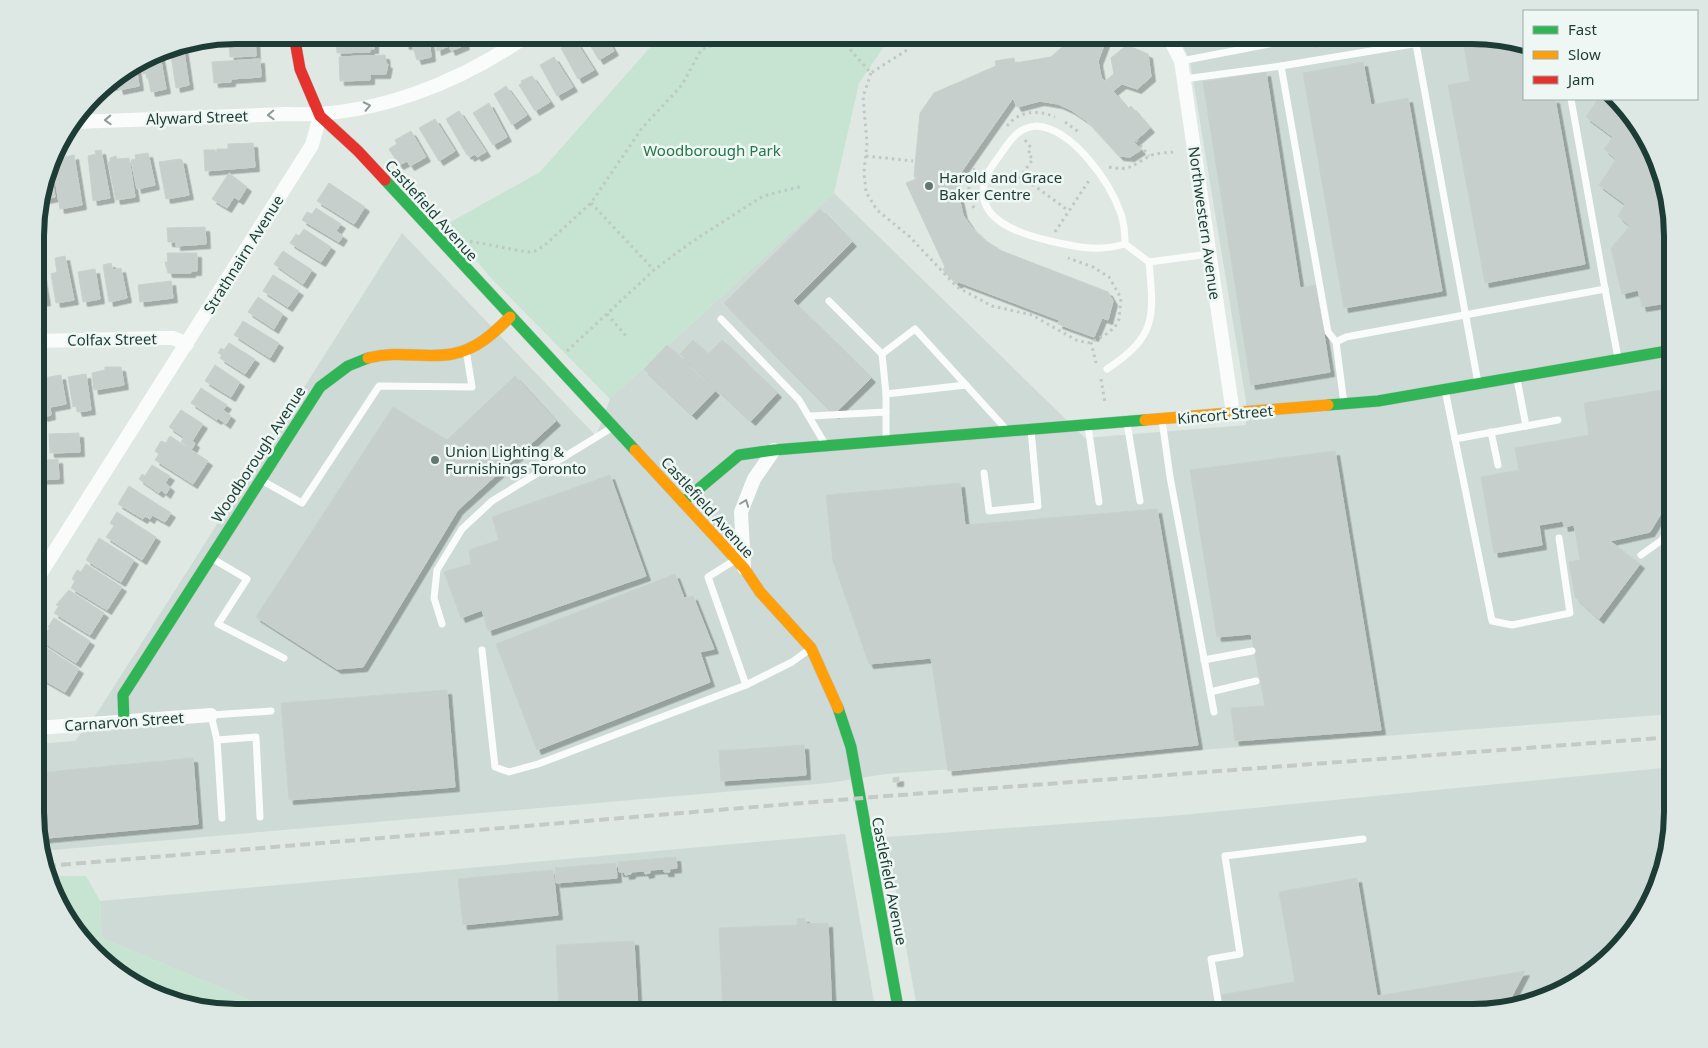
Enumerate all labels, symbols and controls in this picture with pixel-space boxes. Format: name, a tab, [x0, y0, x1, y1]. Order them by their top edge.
legend	[1523, 10, 1698, 100]
text: Fast	[1568, 19, 1597, 39]
text: Slow	[1568, 44, 1601, 64]
text: Jam	[1566, 69, 1595, 89]
one-way arrow	[363, 101, 372, 112]
street label: Alyward Street	[146, 105, 249, 129]
one-way arrow	[267, 110, 274, 120]
one-way arrow	[104, 115, 112, 126]
park label: Woodborough Park	[643, 140, 781, 160]
street label: Northwestern Avenue	[1184, 145, 1226, 301]
street label: Castlefield Avenue	[381, 155, 483, 265]
place label: Harold and Grace Baker Centre	[939, 167, 1062, 204]
marker: Harold and Grace Baker Centre	[923, 180, 935, 192]
street label: Strathnairn Avenue	[198, 191, 288, 317]
street label: Colfax Street	[67, 328, 158, 350]
street label: Woodborough Avenue	[206, 382, 310, 526]
street label: Kincort Street	[1176, 400, 1274, 428]
place label: Union Lighting & Furnishings Toronto	[445, 441, 586, 478]
street label: Castlefield Avenue	[657, 452, 759, 562]
marker: Union Lighting & Furnishings Toronto	[429, 454, 441, 466]
one-way arrow	[739, 499, 749, 507]
street label: Carnarvon Street	[64, 707, 185, 735]
street label: Castlefield Avenue	[868, 815, 912, 947]

